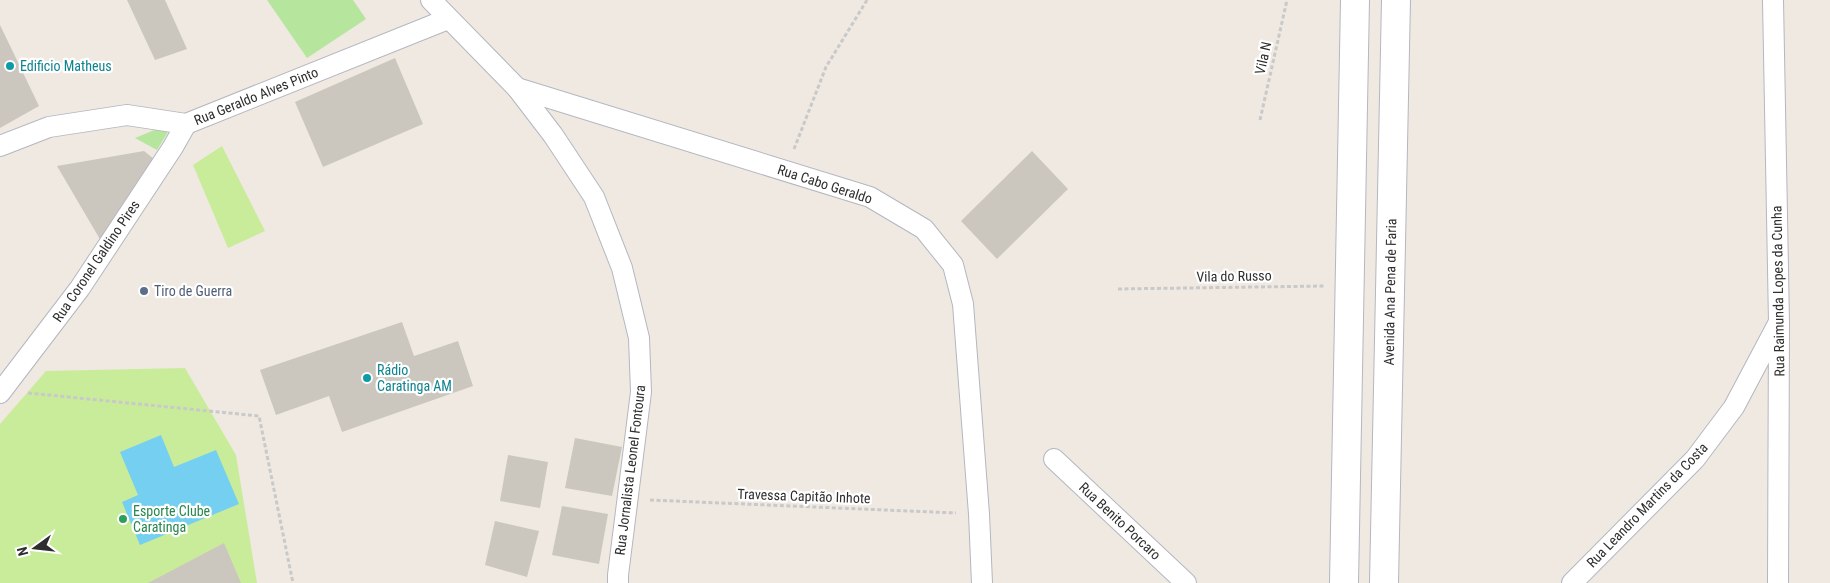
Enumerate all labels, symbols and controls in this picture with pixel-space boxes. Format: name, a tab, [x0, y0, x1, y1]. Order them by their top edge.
street label: Vila N	[1252, 40, 1274, 76]
place label: Edificio Matheus	[20, 58, 112, 74]
marker: Edificio Matheus	[4, 60, 16, 72]
street label: Rua Geraldo Alves Pinto	[192, 64, 320, 128]
street label: Rua Cabo Geraldo	[776, 161, 874, 207]
street label: Rua Coronel Galdino Pires	[49, 197, 143, 325]
street label: Rua Raimunda Lopes da Cunha	[1769, 205, 1787, 377]
street label: Avenida Ana Pena de Faria	[1381, 218, 1399, 366]
street label: Vila do Russo	[1196, 267, 1272, 285]
place label: Tiro de Guerra	[154, 283, 232, 299]
marker: Tiro de Guerra	[138, 285, 150, 297]
place label: Rádio Caratinga AM	[377, 362, 452, 394]
marker: Rádio Caratinga AM	[361, 372, 373, 384]
street label: Rua Jornalista Leonel Fontoura	[612, 384, 648, 556]
street label: Rua Leandro Martins da Costa	[1583, 439, 1711, 571]
street label: Rua Benito Porcaro	[1076, 479, 1164, 563]
street label: Travessa Capitão Inhote	[737, 486, 871, 506]
place label: Esporte Clube Caratinga	[133, 503, 211, 535]
marker: Esporte Clube Caratinga	[117, 513, 129, 525]
north arrow	[10, 523, 60, 573]
text: N	[14, 545, 31, 558]

